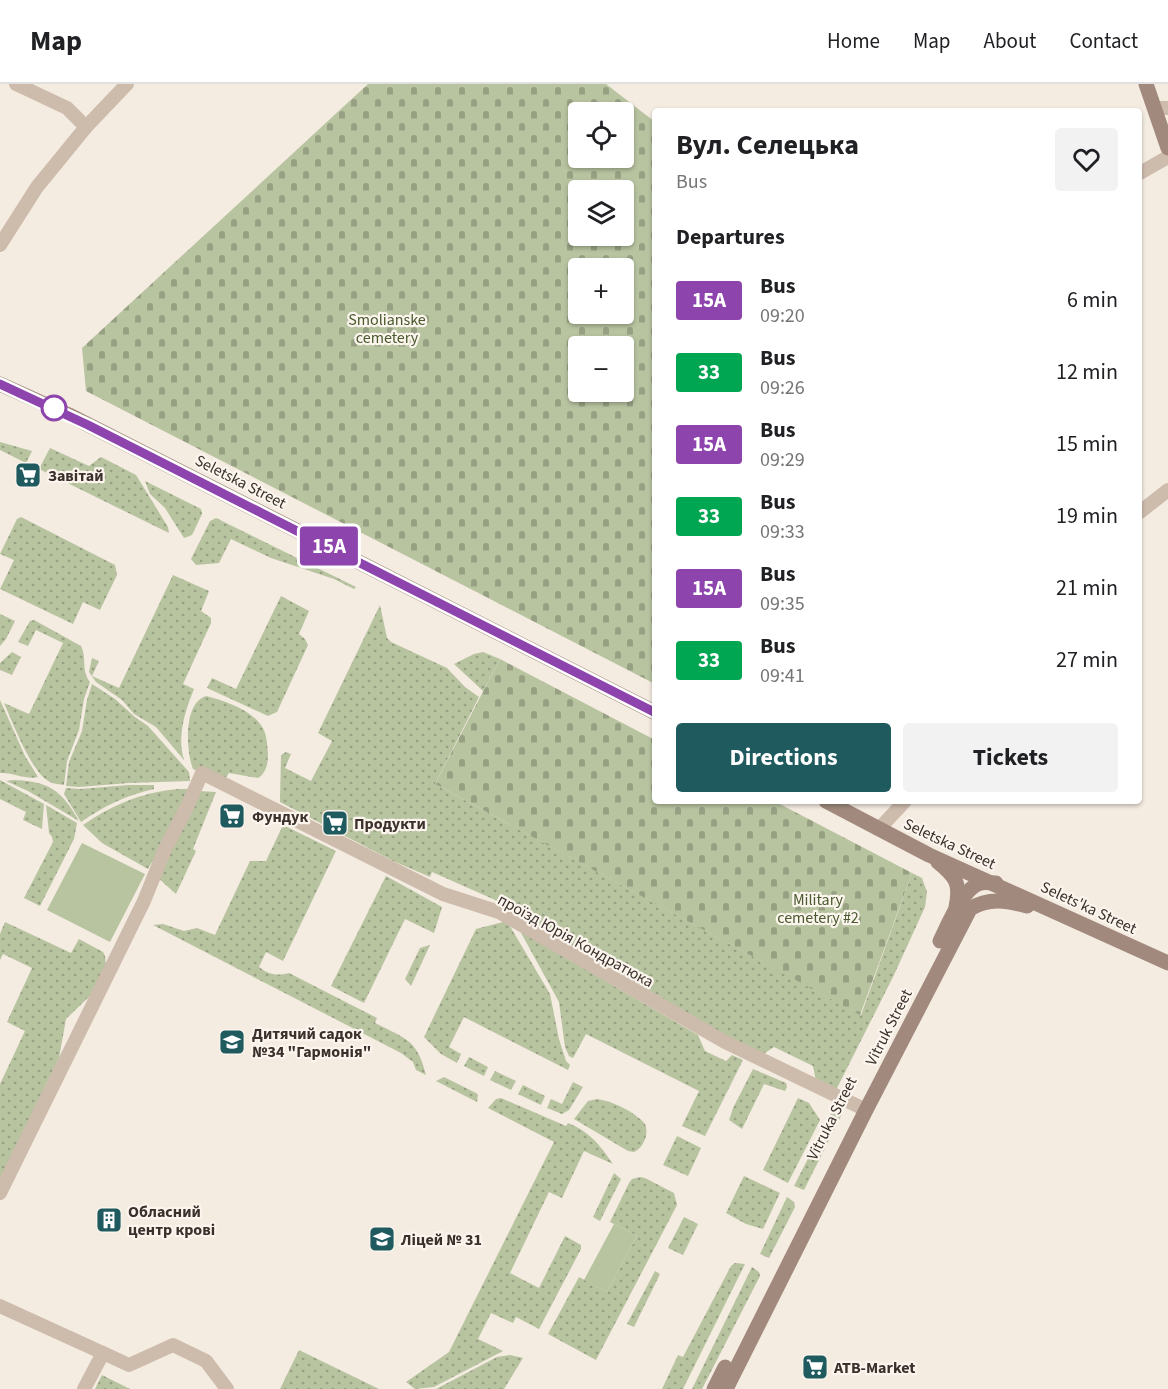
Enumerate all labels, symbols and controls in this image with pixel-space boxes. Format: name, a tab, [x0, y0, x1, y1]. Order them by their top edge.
text: Map	[30, 21, 82, 61]
text: Home	[827, 26, 880, 56]
text: Map	[913, 26, 951, 56]
text: About	[984, 26, 1036, 56]
text: Contact	[1069, 26, 1138, 56]
map controls	[568, 102, 634, 402]
button: locate	[568, 102, 634, 168]
text: Вул. Селецька	[676, 125, 859, 165]
button: heart	[1055, 128, 1118, 191]
text: Bus	[676, 168, 707, 196]
button: layers	[568, 180, 634, 246]
text: Departures	[676, 221, 785, 253]
button: +	[568, 258, 634, 324]
text: Bus	[760, 270, 796, 302]
text: 6 min	[1067, 284, 1118, 316]
text: 15A	[692, 285, 726, 315]
text: 09:20	[760, 302, 805, 330]
park label: Smolianske cemetery	[348, 309, 426, 349]
button: −	[568, 336, 634, 402]
text: Bus	[760, 342, 796, 374]
text: 12 min	[1056, 356, 1118, 388]
text: 33	[698, 357, 720, 387]
text: 09:26	[760, 374, 805, 402]
unlabelled marker	[41, 395, 67, 421]
text: Bus	[760, 414, 796, 446]
text: 15 min	[1056, 428, 1118, 460]
text: 15A	[692, 429, 726, 459]
text: 09:29	[760, 446, 805, 474]
street label: Seletska Street	[191, 450, 290, 515]
supermarket icon: Завітай	[13, 460, 43, 490]
place label: Завітай	[48, 465, 104, 487]
text: Bus	[760, 486, 796, 518]
text: 19 min	[1056, 500, 1118, 532]
text: 33	[698, 501, 720, 531]
text: 09:33	[760, 518, 805, 546]
line badge: 15A	[294, 526, 364, 566]
text: 15A	[312, 531, 346, 561]
text: Bus	[760, 558, 796, 590]
text: 21 min	[1056, 572, 1118, 604]
text: 15A	[692, 573, 726, 603]
text: 09:35	[760, 590, 805, 618]
text: Bus	[760, 630, 796, 662]
text: 27 min	[1056, 644, 1118, 676]
text: 33	[698, 645, 720, 675]
text: 09:41	[760, 662, 805, 690]
button: Directions	[676, 723, 891, 792]
button: Tickets	[903, 723, 1118, 792]
supermarket icon: Фундук	[217, 801, 247, 831]
place label: Фундук	[252, 806, 308, 828]
supermarket icon: Продукти	[320, 808, 350, 838]
place label: Продукти	[354, 813, 426, 835]
street label: Seletska Street	[900, 813, 1000, 875]
street label: Selets'ka Street	[1037, 876, 1141, 940]
street label: проїзд Юрія Кондратюка	[494, 889, 657, 993]
park label: Military cemetery #2	[777, 889, 859, 929]
street label: Vitruk Street	[860, 985, 918, 1069]
place label: Дитячий садок №34 "Гармонія"	[252, 1023, 371, 1063]
school or university icon: Дитячий садок №34 "Гармонія"	[217, 1027, 247, 1057]
street label: Vitruka Street	[801, 1072, 863, 1164]
place label: Обласний центр крові	[128, 1201, 215, 1241]
building icon: Обласний центр крові	[94, 1205, 124, 1235]
school or university icon: Ліцей № 31	[367, 1224, 397, 1254]
place label: Ліцей № 31	[400, 1229, 482, 1251]
supermarket icon: ATB-Market	[800, 1352, 830, 1382]
place label: ATB-Market	[833, 1357, 915, 1379]

